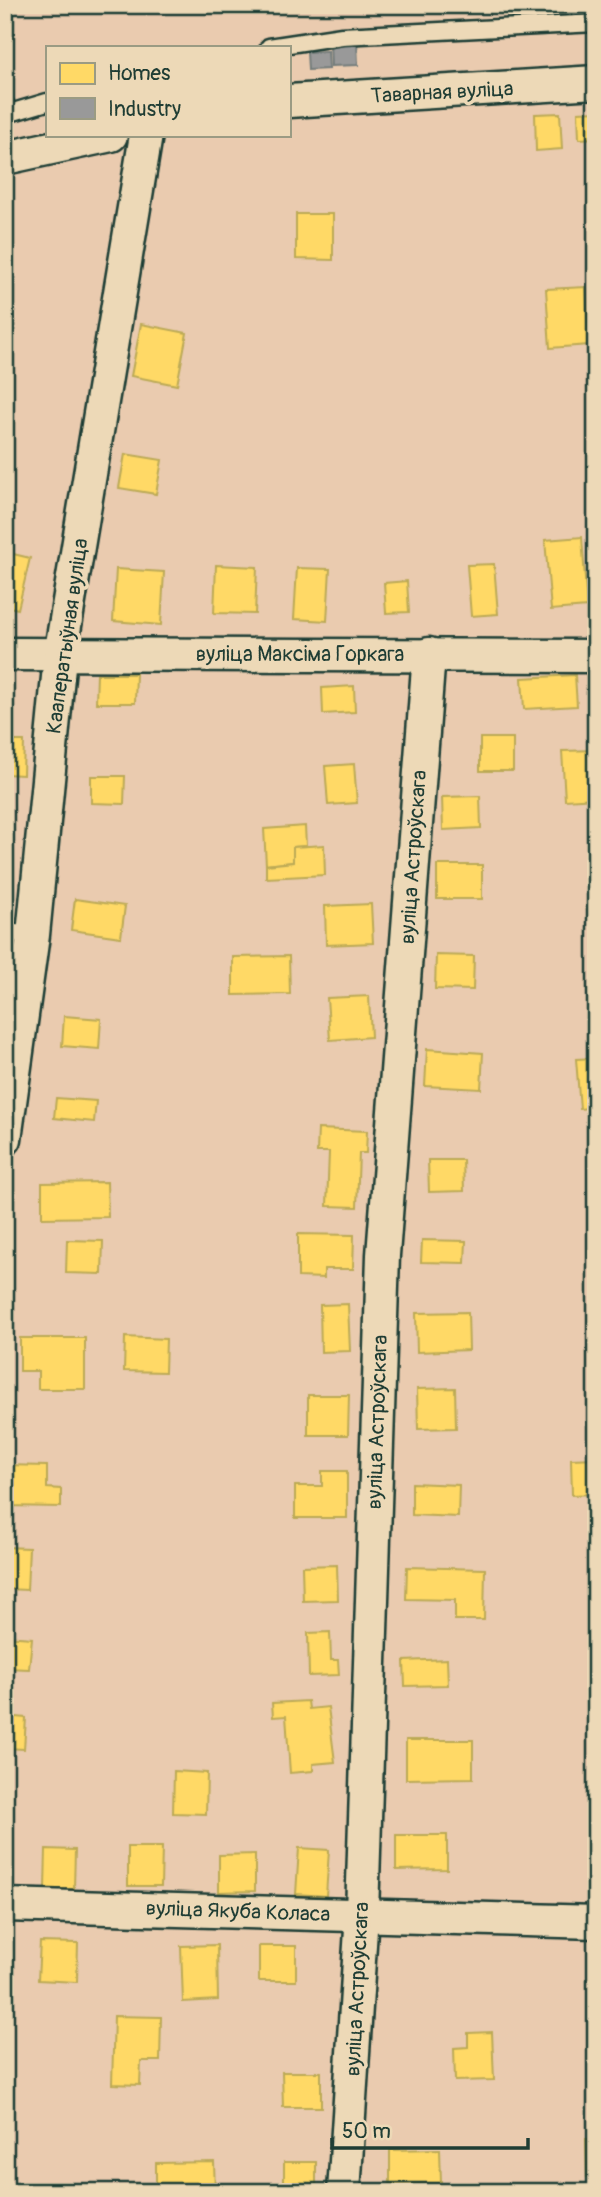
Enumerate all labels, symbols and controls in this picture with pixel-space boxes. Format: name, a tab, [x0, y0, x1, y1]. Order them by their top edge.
legend	[46, 46, 290, 136]
text: Homes	[108, 60, 171, 87]
street label: Таварная вуліца	[370, 75, 514, 110]
text: Industry	[108, 96, 181, 123]
street label: Кааператыўная вуліца	[40, 537, 95, 736]
street label: вуліца Максіма Горкага	[196, 641, 404, 668]
street label: вуліца Астроўскага	[394, 769, 433, 945]
street label: вуліца Астроўскага	[361, 1334, 394, 1510]
street label: вуліца Якуба Коласа	[145, 1895, 331, 1928]
street label: вуліца Астроўскага	[339, 1901, 376, 2077]
scale bar	[332, 2106, 528, 2150]
text: 50 m	[342, 2118, 391, 2145]

